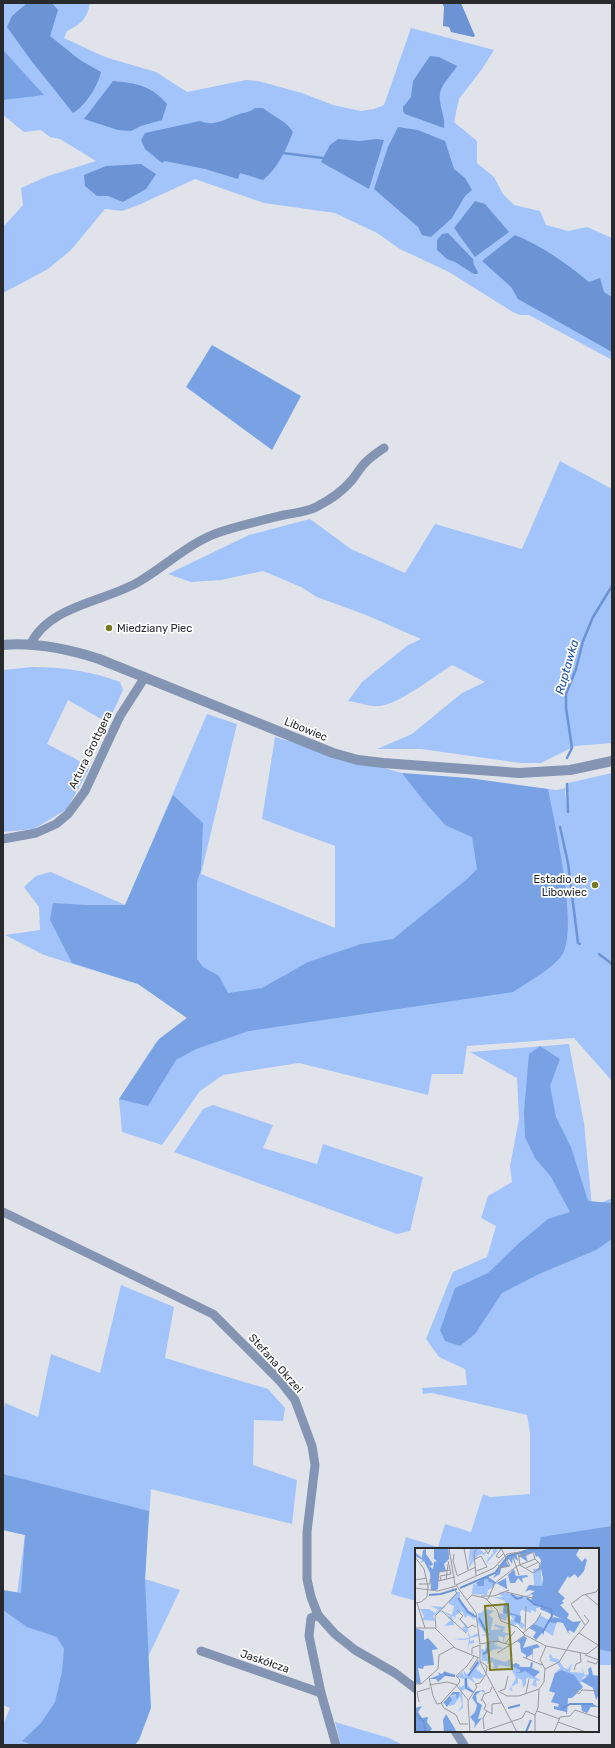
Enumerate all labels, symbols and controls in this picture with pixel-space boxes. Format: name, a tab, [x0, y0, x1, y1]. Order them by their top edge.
place label: Miedziany Piec	[117, 622, 192, 635]
marker: Miedziany Piec	[104, 623, 114, 633]
water label: Ruptawka	[552, 638, 582, 696]
street label: Artura Grottgera	[66, 709, 115, 791]
street label: Libowiec	[282, 715, 329, 744]
place label: Estadio de Libowiec	[533, 873, 587, 899]
marker: Estadio de Libowiec	[590, 880, 600, 890]
street label: Stefana Okrzei	[246, 1331, 305, 1395]
inset map	[415, 1548, 599, 1732]
street label: Jaskółcza	[239, 1647, 291, 1676]

